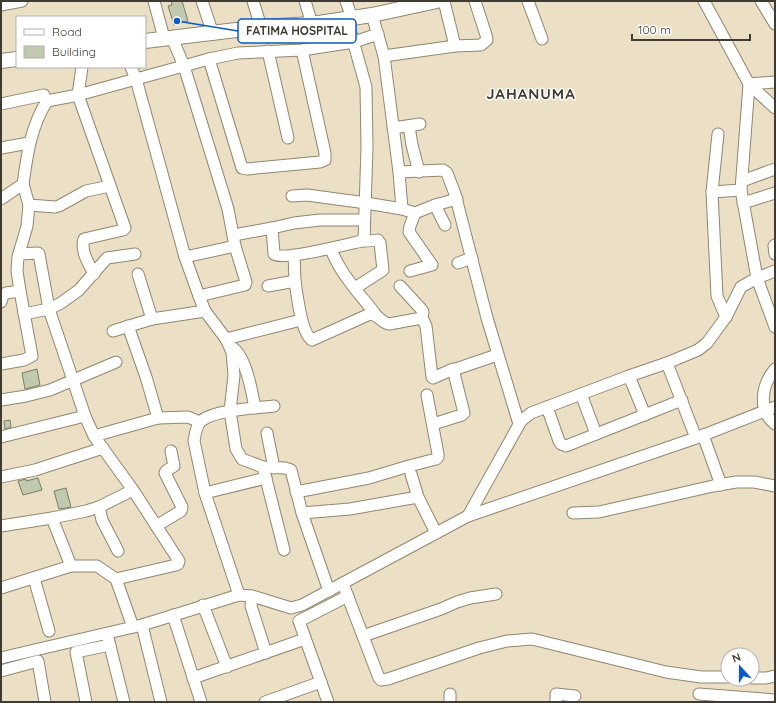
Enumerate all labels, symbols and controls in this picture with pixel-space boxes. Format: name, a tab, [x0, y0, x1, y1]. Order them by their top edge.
legend	[16, 16, 146, 68]
scale bar	[632, 16, 750, 42]
callout: FATIMA HOSPITAL	[238, 19, 356, 43]
text: 100 m	[638, 22, 671, 37]
text: FATIMA HOSPITAL	[246, 23, 348, 38]
text: Road	[52, 24, 82, 39]
text: Building	[52, 44, 96, 59]
district label: JAHANUMA	[486, 84, 576, 103]
north arrow	[720, 647, 760, 687]
text: N	[730, 650, 743, 666]

